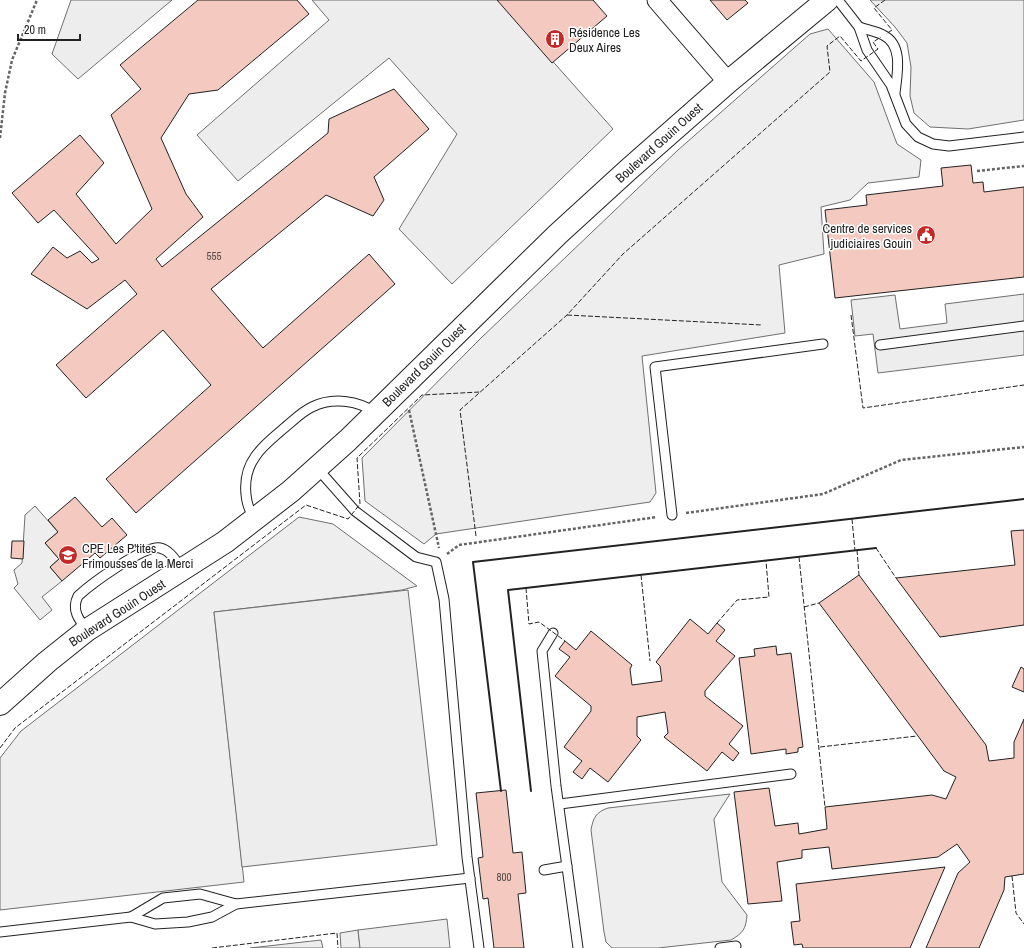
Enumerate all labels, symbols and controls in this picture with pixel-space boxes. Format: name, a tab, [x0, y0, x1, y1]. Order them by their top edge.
scale bar	[18, 16, 80, 42]
text: 20 m	[24, 22, 46, 38]
place label: Résidence Les Deux Aires	[569, 24, 640, 56]
building icon: Résidence Les Deux Aires	[544, 28, 566, 50]
street label: Boulevard Gouin Ouest	[612, 99, 706, 187]
place label: Centre de services judiciaires Gouin	[823, 220, 912, 252]
public building icon: Centre de services judiciaires Gouin	[915, 224, 937, 246]
house number: 555	[206, 249, 222, 263]
street label: Boulevard Gouin Ouest	[379, 320, 469, 410]
place label: CPE Les P'tites Frimousses de la Merci	[82, 540, 193, 572]
school or university icon: CPE Les P'tites Frimousses de la Merci	[57, 544, 79, 566]
street label: Boulevard Gouin Ouest	[66, 576, 168, 650]
house number: 800	[496, 870, 512, 884]

